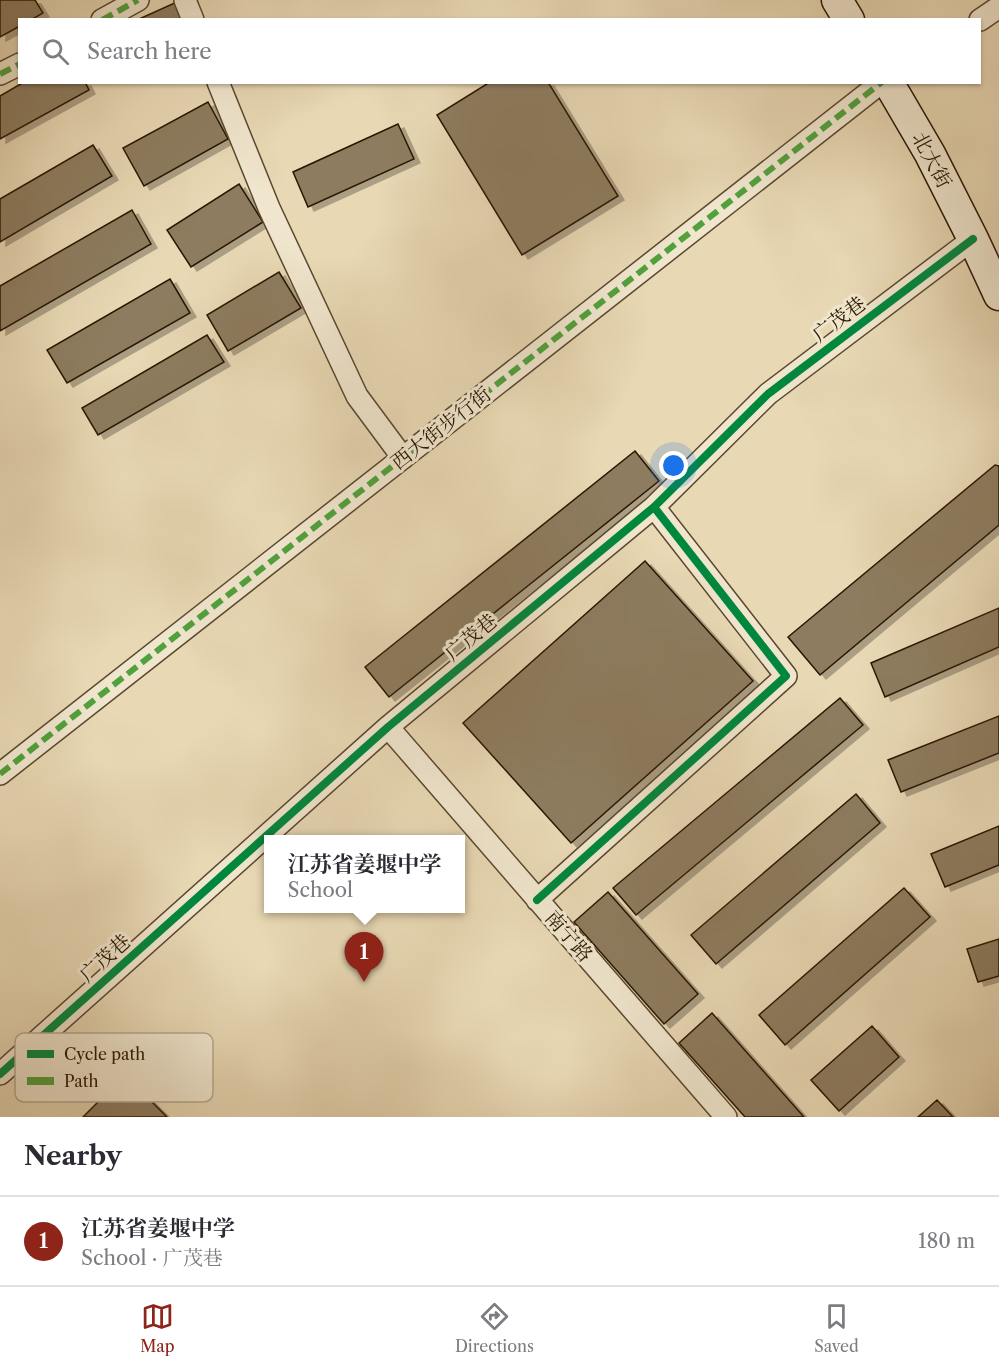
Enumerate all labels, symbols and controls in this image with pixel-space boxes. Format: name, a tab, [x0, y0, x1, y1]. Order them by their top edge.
search box	[18, 18, 981, 84]
icon: search	[39, 35, 72, 68]
text: Search here	[87, 38, 212, 65]
street label: 北大街	[907, 128, 957, 192]
street label: 广茂巷	[808, 291, 870, 347]
street label: 西大街步行街	[386, 382, 496, 474]
your location	[659, 451, 688, 480]
street label: 广茂巷	[440, 609, 502, 665]
popup	[264, 835, 465, 913]
text: 江苏省姜堰中学	[287, 851, 442, 878]
text: School	[287, 878, 353, 902]
street label: 南宁路	[540, 905, 598, 967]
street label: 广茂巷	[75, 929, 135, 987]
pin: 1	[344, 932, 384, 982]
legend	[15, 1033, 213, 1102]
text: Cycle path	[64, 1044, 145, 1064]
text: Path	[64, 1071, 98, 1091]
text: Nearby	[24, 1140, 122, 1172]
text: 江苏省姜堰中学	[81, 1215, 235, 1242]
text: 1	[39, 1229, 48, 1253]
text: 180 m	[918, 1229, 975, 1253]
text: School · 广茂巷	[81, 1246, 223, 1270]
tab: Map	[140, 1300, 175, 1356]
tab: Directions	[455, 1300, 534, 1356]
tab: Saved	[814, 1300, 859, 1356]

